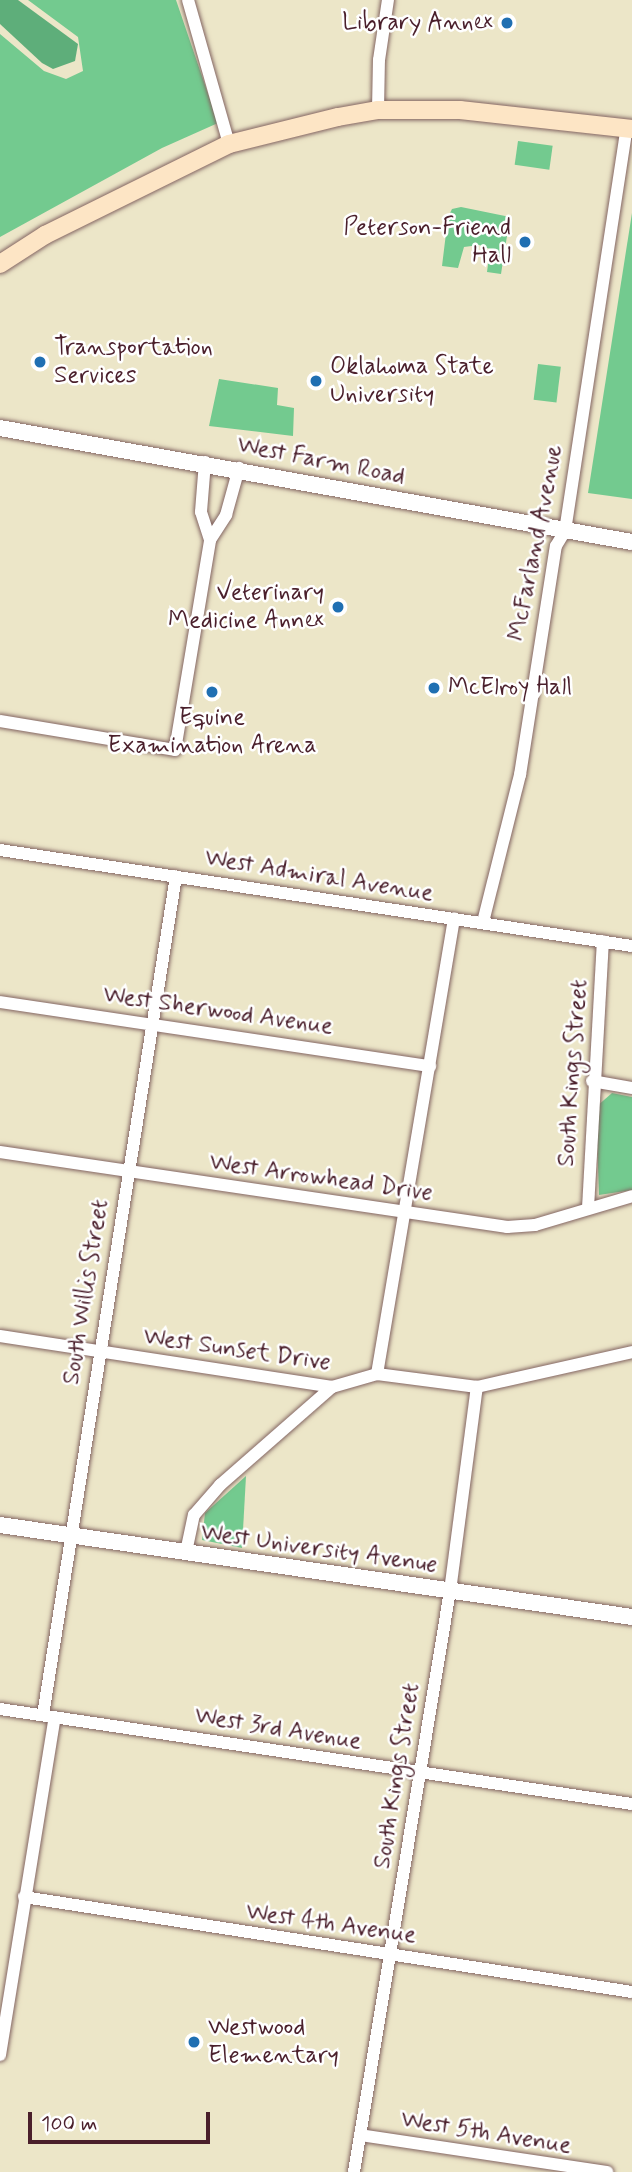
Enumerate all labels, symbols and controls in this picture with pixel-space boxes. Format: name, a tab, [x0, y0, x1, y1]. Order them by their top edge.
place label: Library Annex	[347, 9, 493, 37]
marker: Library Annex	[499, 15, 515, 31]
place label: Peterson-Friend Hall	[344, 214, 511, 270]
marker: Peterson-Friend Hall	[517, 234, 533, 250]
place label: Transportation Services	[54, 334, 213, 390]
place label: Oklahoma State University	[330, 353, 490, 409]
marker: Transportation Services	[32, 354, 48, 370]
marker: Oklahoma State University	[308, 373, 324, 389]
street label: West Farm Road	[235, 431, 407, 491]
street label: McFarland Avenue	[503, 444, 569, 642]
place label: Veterinary Medicine Annex	[167, 579, 324, 635]
marker: Veterinary Medicine Annex	[330, 599, 346, 615]
place label: McElroy Hall	[448, 674, 575, 702]
marker: McElroy Hall	[426, 680, 442, 696]
marker: Equine Examination Arena	[204, 684, 220, 700]
place label: Equine Examination Arena	[109, 704, 315, 760]
street label: West Admiral Avenue	[206, 844, 432, 908]
street label: South Kings Street	[552, 976, 594, 1170]
street label: West Sherwood Avenue	[100, 981, 336, 1041]
street label: West Arrowhead Drive	[208, 1148, 434, 1208]
street label: South Willis Street	[57, 1195, 115, 1389]
street label: West Sunset Drive	[142, 1323, 332, 1377]
street label: West University Avenue	[197, 1518, 441, 1580]
street label: South Kings Street	[368, 1679, 426, 1873]
street label: West 3rd Avenue	[192, 1701, 364, 1757]
street label: West 4th Avenue	[244, 1898, 418, 1950]
place label: Westwood Elementary	[208, 2014, 339, 2070]
marker: Westwood Elementary	[186, 2034, 202, 2050]
scale bar	[32, 2098, 214, 2142]
street label: West 5th Avenue	[399, 2105, 573, 2161]
text: 100 m	[41, 2110, 97, 2138]

